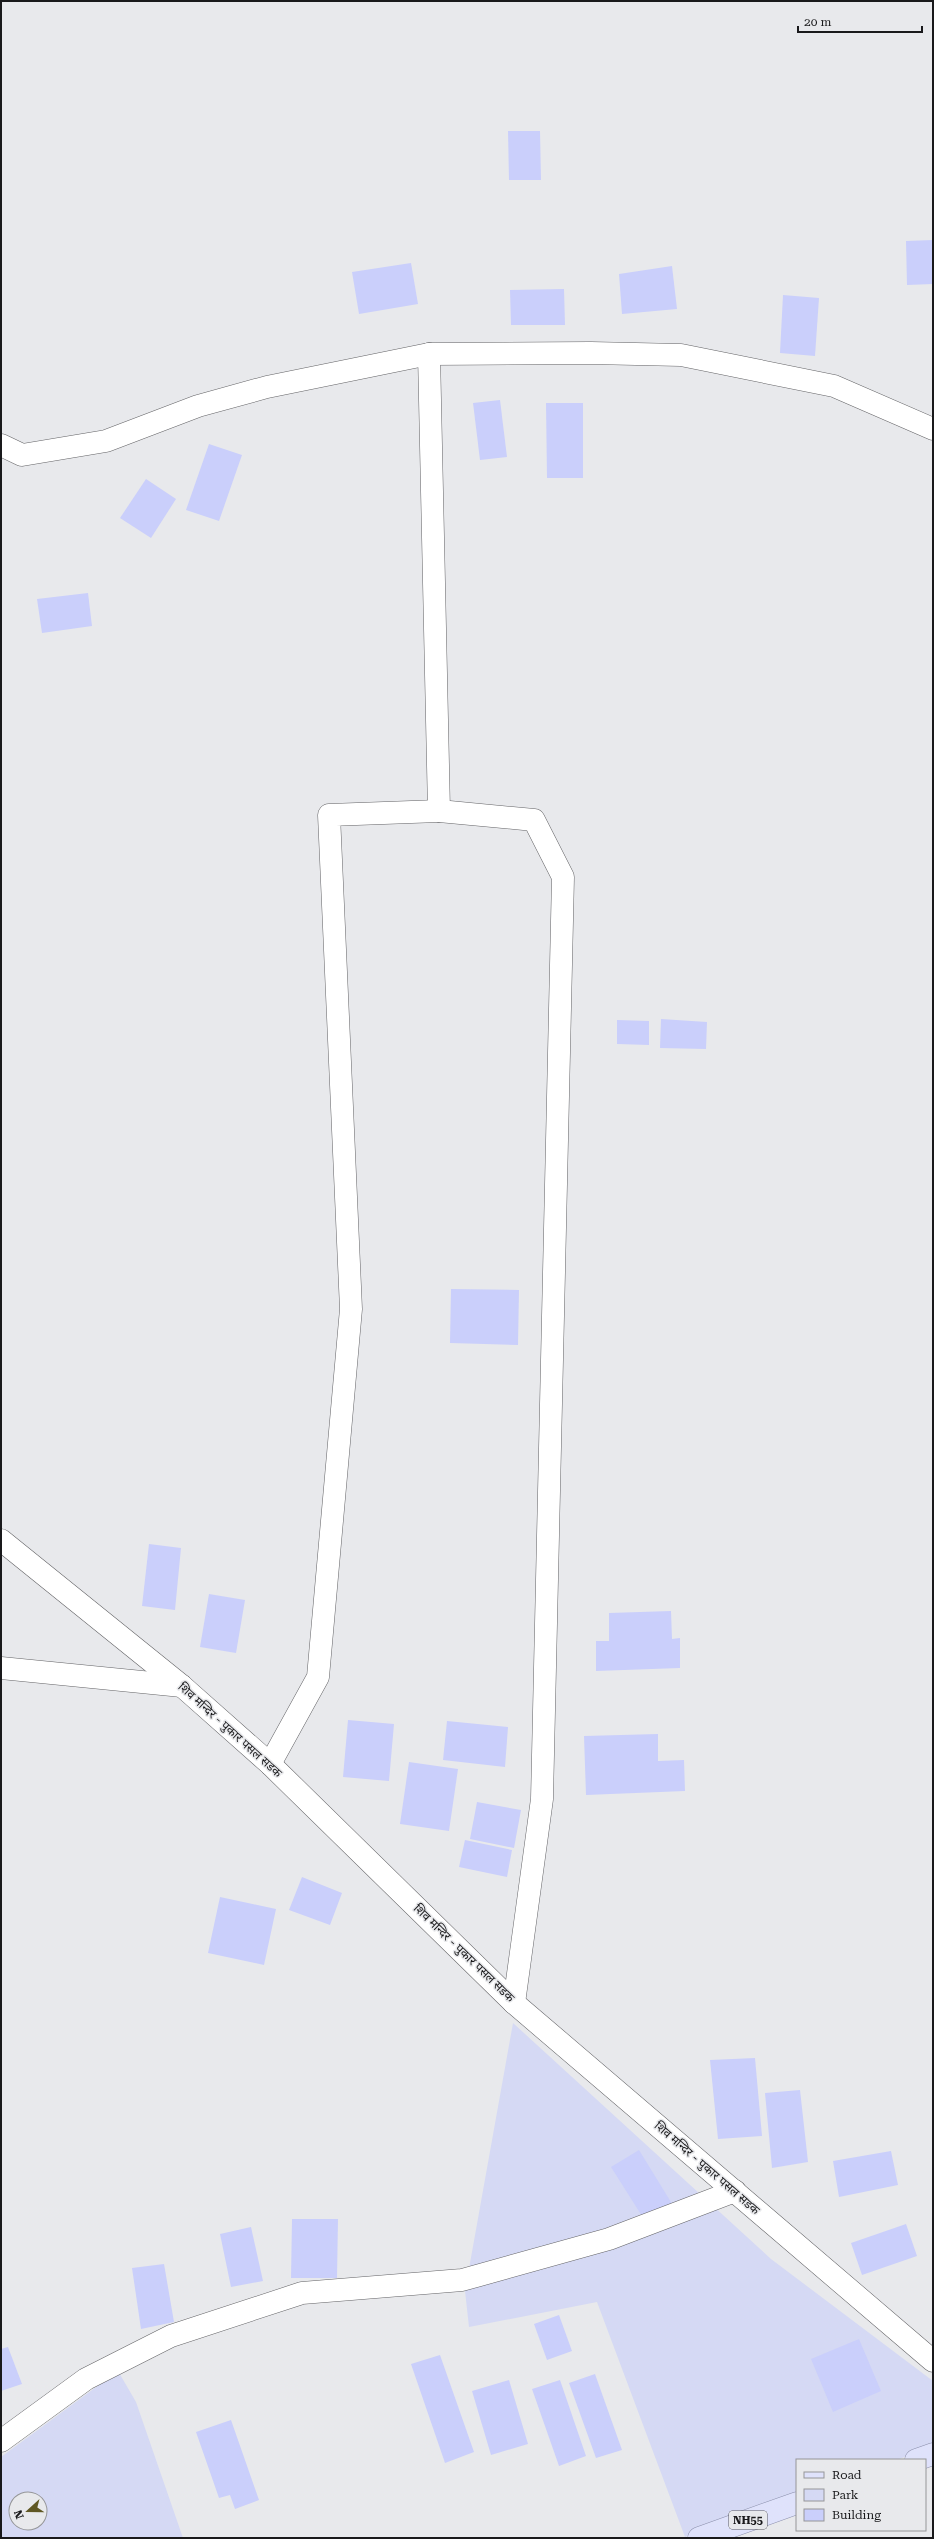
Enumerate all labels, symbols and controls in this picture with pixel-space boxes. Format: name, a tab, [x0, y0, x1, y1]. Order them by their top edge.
scale bar	[798, 8, 922, 34]
text: 20 m	[804, 15, 831, 29]
street label: शिव मन्दिर - पुकार पसल सडक	[175, 1679, 286, 1781]
street label: शिव मन्दिर - पुकार पसल सडक	[410, 1901, 519, 2006]
street label: शिव मन्दिर - पुकार पसल सडक	[651, 2118, 764, 2219]
legend	[796, 2459, 926, 2531]
text: Road	[832, 2468, 862, 2482]
text: Park	[832, 2488, 859, 2502]
north arrow	[8, 2491, 48, 2531]
text: N	[11, 2508, 27, 2521]
text: Building	[832, 2508, 881, 2522]
road number: NH55	[729, 2511, 767, 2529]

